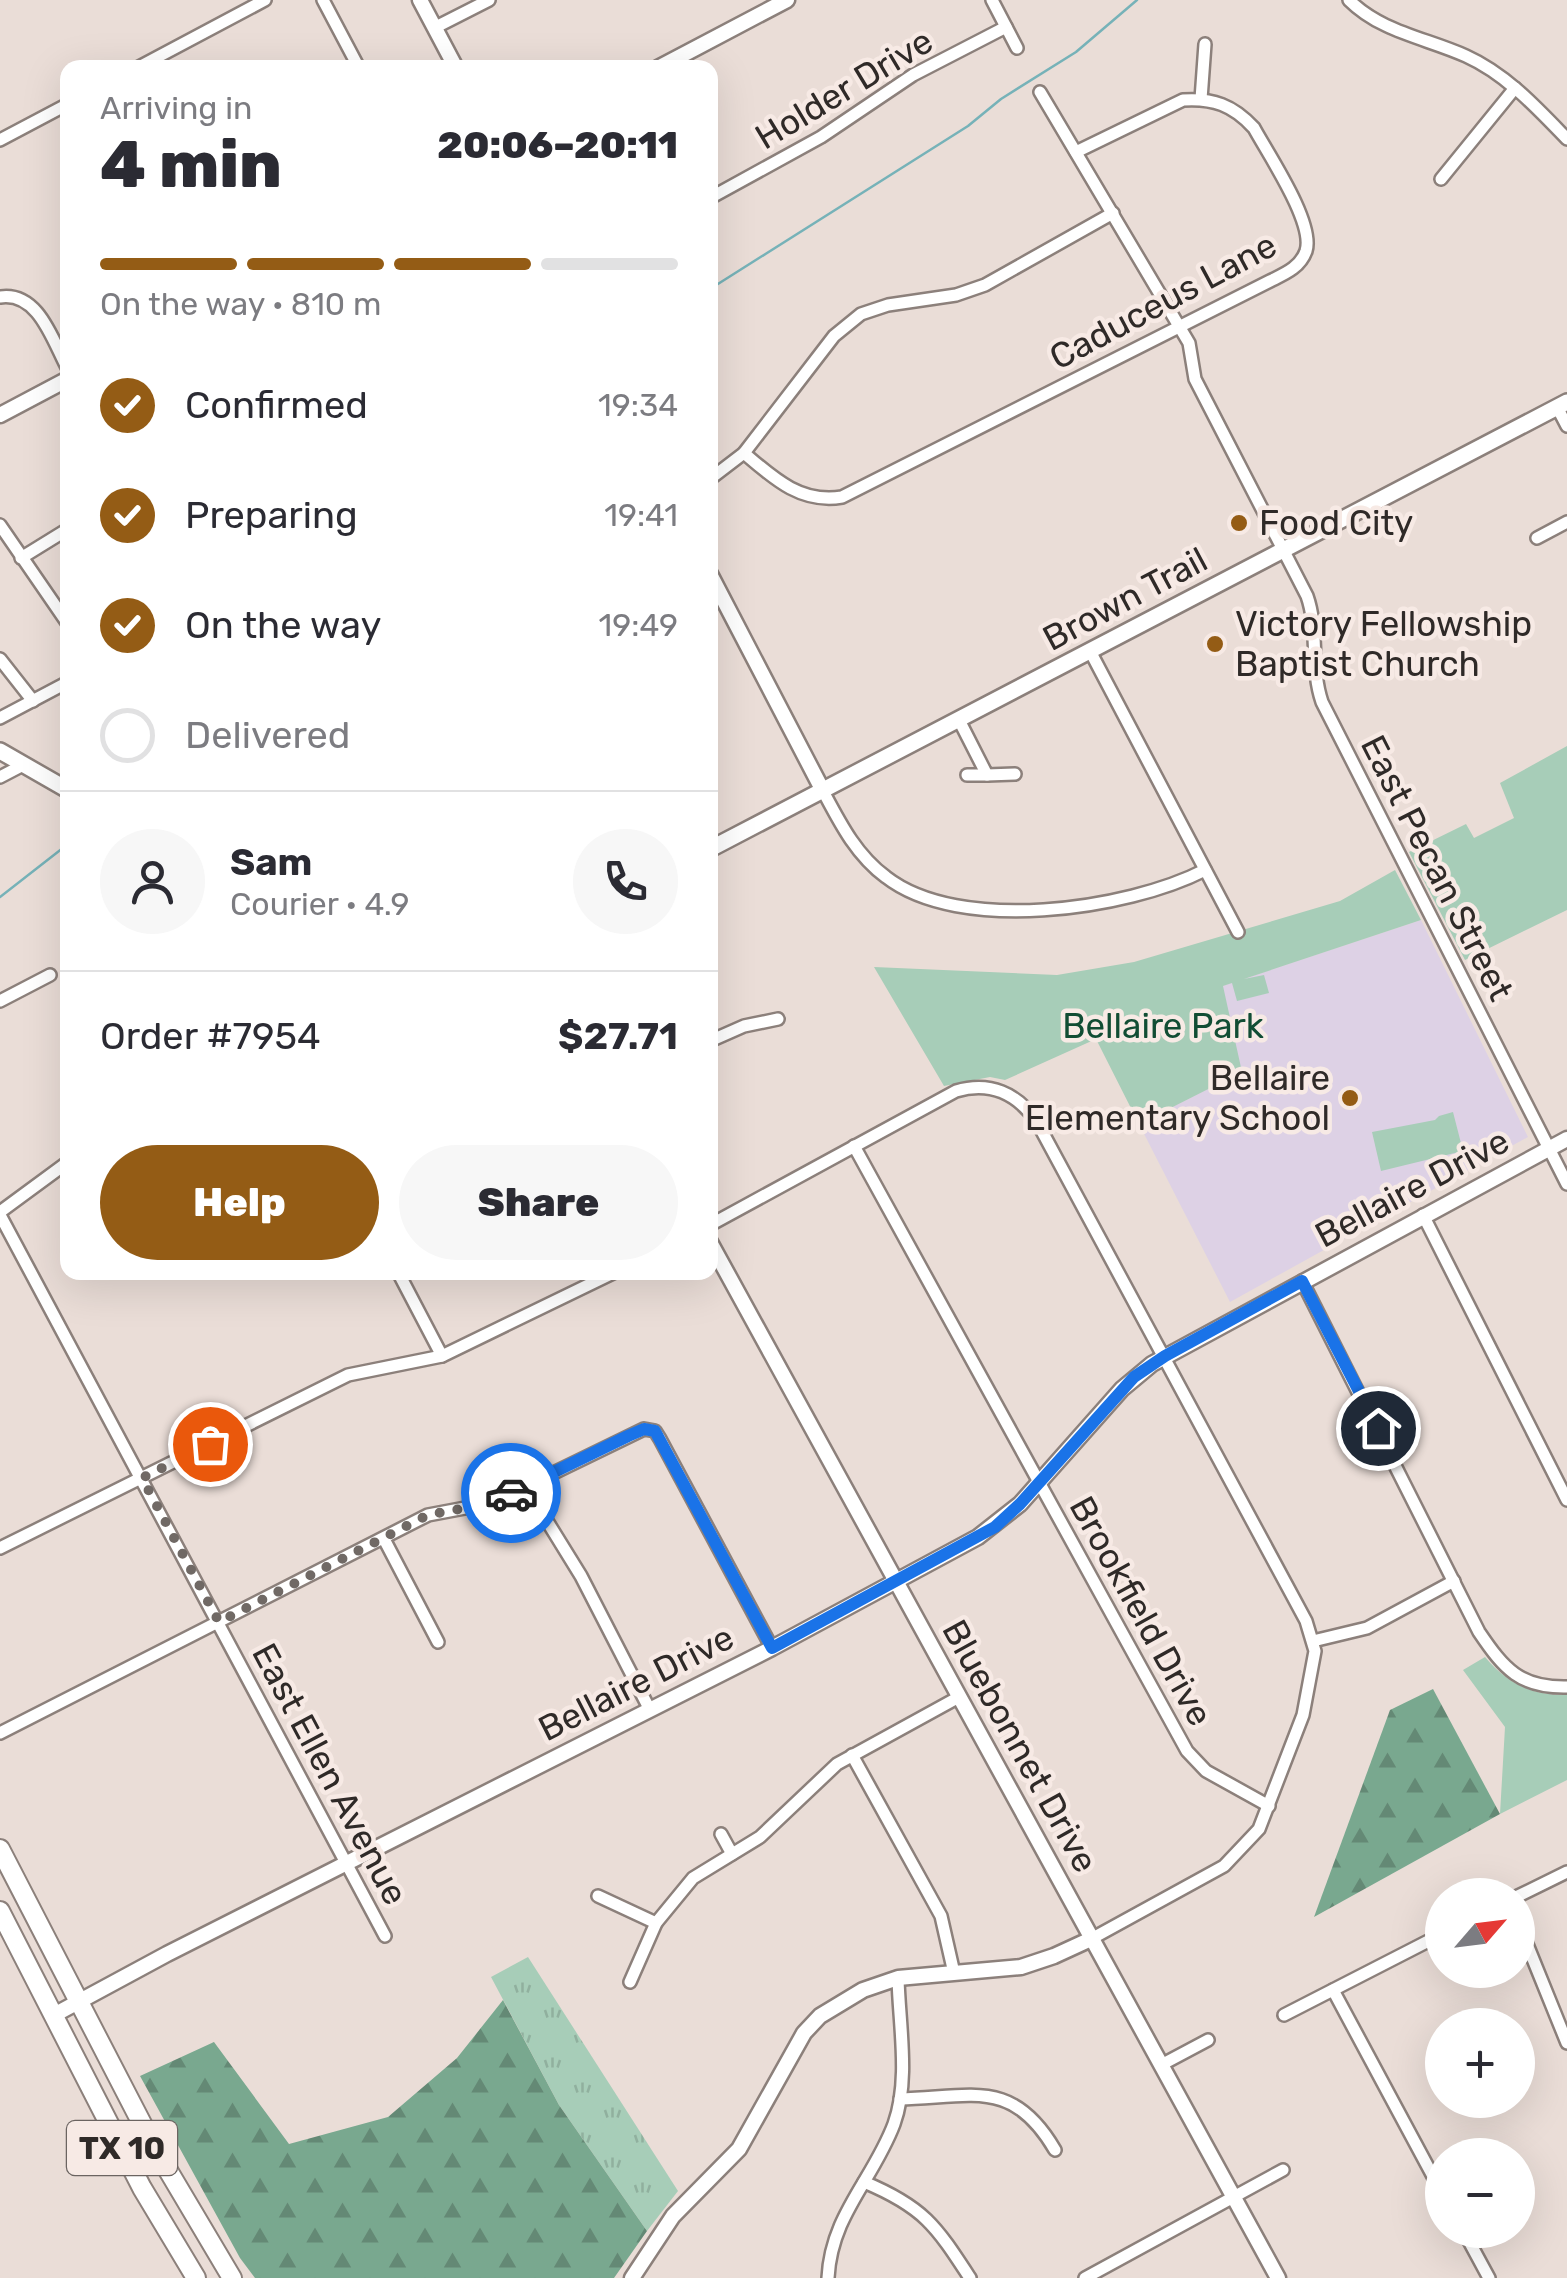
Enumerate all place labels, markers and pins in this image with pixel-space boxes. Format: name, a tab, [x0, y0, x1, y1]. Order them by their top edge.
place label: Food City	[1259, 502, 1413, 544]
marker: Food City	[1228, 512, 1250, 534]
place label: Victory Fellowship Baptist Church	[1235, 603, 1532, 685]
marker: Victory Fellowship Baptist Church	[1204, 633, 1226, 655]
place label: Bellaire Elementary School	[1025, 1057, 1330, 1139]
marker: Bellaire Elementary School	[1339, 1087, 1361, 1109]
pin	[1336, 1386, 1421, 1471]
pin	[168, 1402, 253, 1487]

